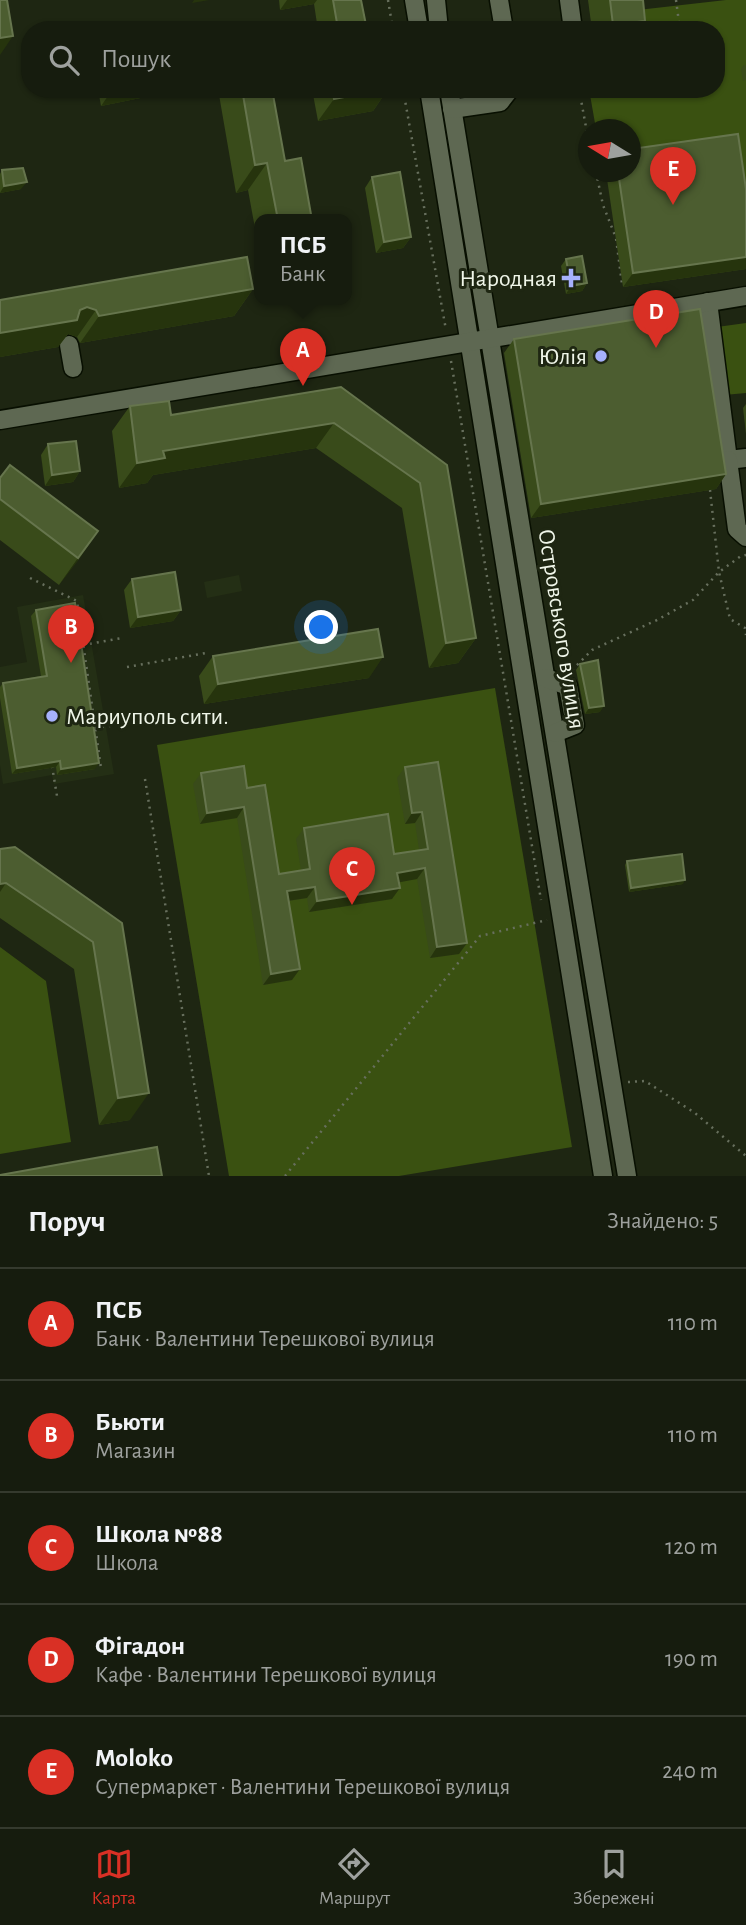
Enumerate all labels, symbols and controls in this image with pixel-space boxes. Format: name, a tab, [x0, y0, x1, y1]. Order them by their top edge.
search box	[21, 21, 725, 98]
icon: search	[45, 41, 83, 79]
text: Пошук	[101, 46, 171, 72]
north arrow	[578, 119, 641, 182]
pin: E	[650, 147, 696, 205]
popup	[254, 214, 352, 305]
text: ПСБ	[279, 232, 327, 258]
text: Банк	[279, 263, 325, 286]
place label: Народная	[459, 267, 557, 291]
marker: Народная	[563, 270, 579, 286]
pin: D	[633, 290, 679, 348]
pin: A	[280, 328, 326, 386]
place label: Юлія	[539, 345, 587, 369]
marker: Юлія	[593, 348, 609, 364]
street label: Островського вулиця	[533, 527, 589, 731]
pin: B	[48, 605, 94, 663]
your location	[304, 610, 338, 644]
place label: Мариуполь сити.	[66, 705, 229, 729]
marker: Мариуполь сити.	[44, 708, 60, 724]
pin: C	[329, 847, 375, 905]
text: Поруч	[28, 1207, 106, 1237]
text: Знайдено: 5	[607, 1210, 718, 1233]
text: ПСБ	[95, 1297, 142, 1323]
text: A	[44, 1312, 58, 1335]
text: 110 m	[668, 1312, 718, 1335]
text: Банк · Валентини Терешкової вулиця	[95, 1328, 435, 1351]
text: Бьюти	[95, 1409, 165, 1435]
text: B	[44, 1424, 58, 1447]
text: 110 m	[668, 1424, 718, 1447]
text: Магазин	[95, 1440, 176, 1463]
text: Школа №88	[95, 1521, 223, 1547]
text: C	[45, 1536, 57, 1559]
text: 120 m	[665, 1536, 718, 1559]
text: Школа	[95, 1552, 159, 1575]
text: Фігадон	[95, 1633, 185, 1659]
text: D	[43, 1648, 59, 1671]
text: 190 m	[665, 1648, 718, 1671]
text: Кафе · Валентини Терешкової вулиця	[95, 1664, 437, 1687]
text: Moloko	[95, 1745, 173, 1771]
text: E	[45, 1760, 57, 1783]
text: 240 m	[662, 1760, 718, 1783]
text: Супермаркет · Валентини Терешкової вулиця	[95, 1776, 510, 1799]
tab: Карта	[91, 1845, 136, 1910]
tab: Маршрут	[319, 1845, 390, 1910]
tab: Збережені	[573, 1845, 655, 1910]

